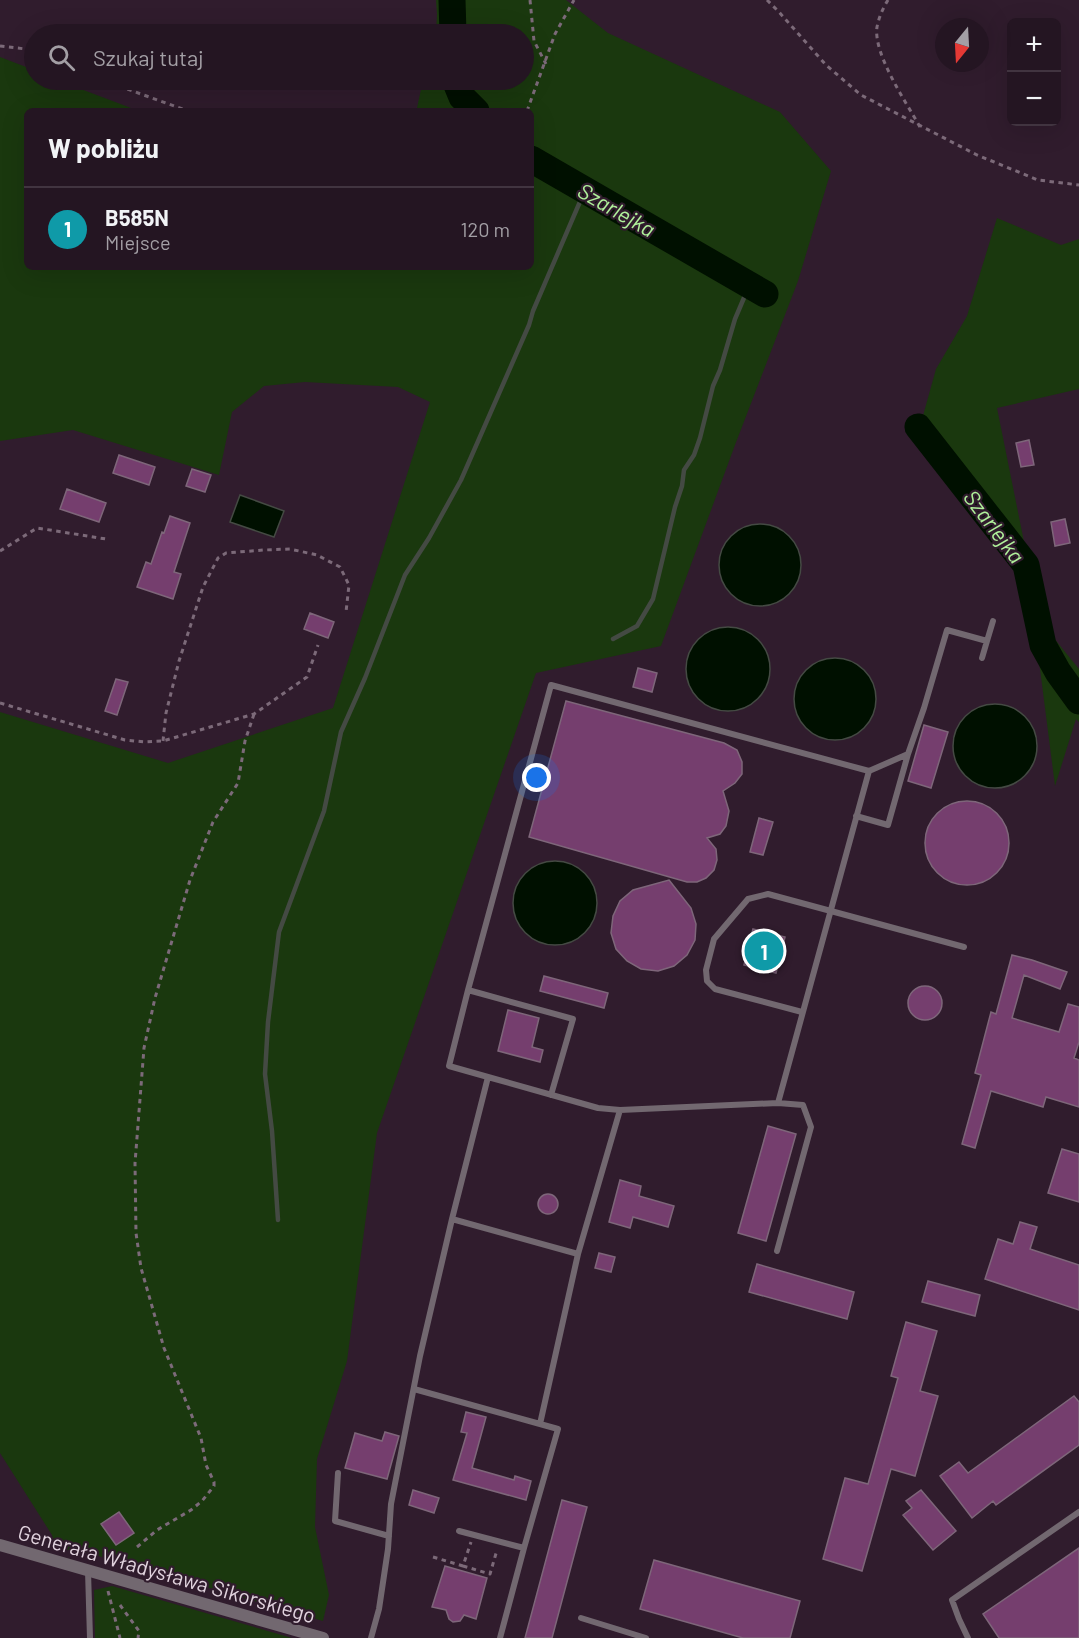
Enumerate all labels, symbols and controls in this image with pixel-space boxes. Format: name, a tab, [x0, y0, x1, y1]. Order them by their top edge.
north arrow	[935, 18, 989, 72]
map controls	[1007, 18, 1061, 126]
button: +	[1007, 18, 1061, 72]
search box	[24, 24, 534, 90]
icon: search	[45, 41, 78, 74]
text: Szukaj tutaj	[93, 44, 204, 70]
button: −	[1007, 72, 1061, 126]
text: W pobliżu	[48, 132, 159, 163]
water label: Szarlejka	[574, 177, 660, 241]
text: B585N	[105, 204, 169, 230]
text: 1	[64, 217, 71, 241]
text: 120 m	[460, 217, 510, 241]
text: Miejsce	[105, 230, 171, 254]
water label: Szarlejka	[959, 484, 1031, 568]
your location	[522, 763, 551, 792]
pin: 1	[744, 928, 783, 974]
street label: Generała Władysława Sikorskiego	[15, 1519, 319, 1627]

